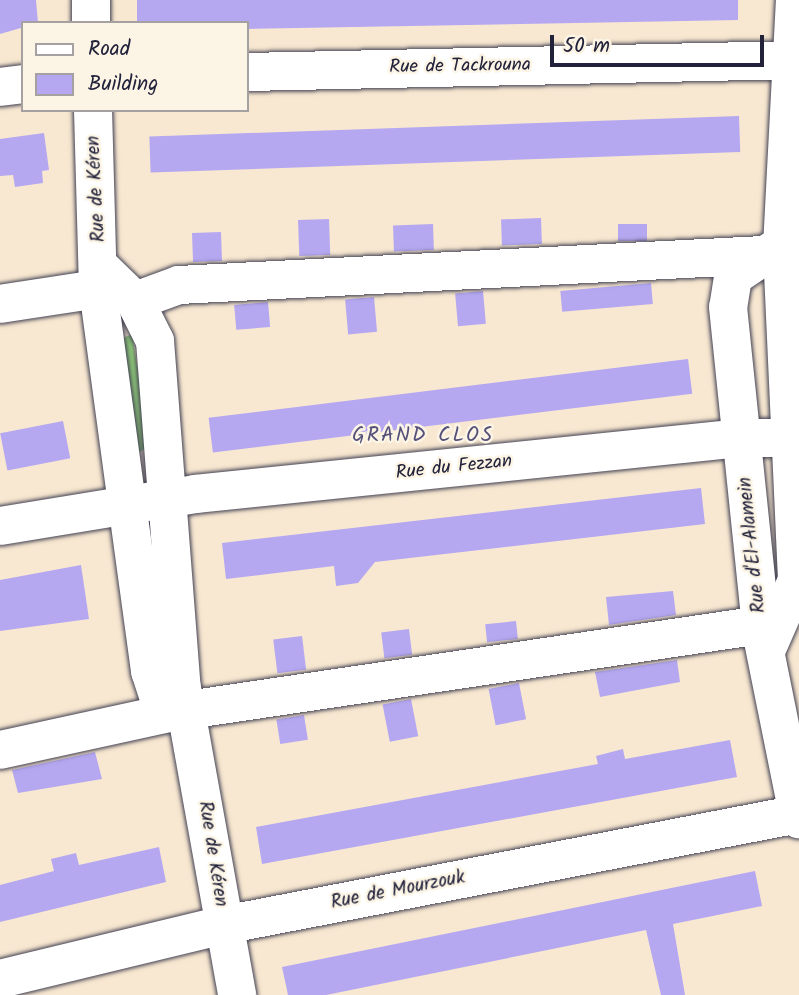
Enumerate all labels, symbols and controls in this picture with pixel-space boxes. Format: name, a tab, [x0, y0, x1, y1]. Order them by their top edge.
legend	[21, 21, 248, 112]
scale bar	[554, 21, 768, 65]
text: 50 m	[563, 30, 610, 63]
text: Road	[88, 33, 130, 66]
street label: Rue de Tackrouna	[389, 54, 531, 80]
text: Building	[88, 68, 158, 101]
street label: Rue de Kéren	[83, 135, 111, 243]
district label: GRAND CLOS	[353, 423, 493, 449]
street label: Rue du Fezzan	[395, 451, 513, 485]
street label: Rue d'El-Alamein	[735, 476, 771, 614]
street label: Rue de Kéren	[192, 800, 232, 908]
street label: Rue de Mourzouk	[329, 867, 467, 915]

